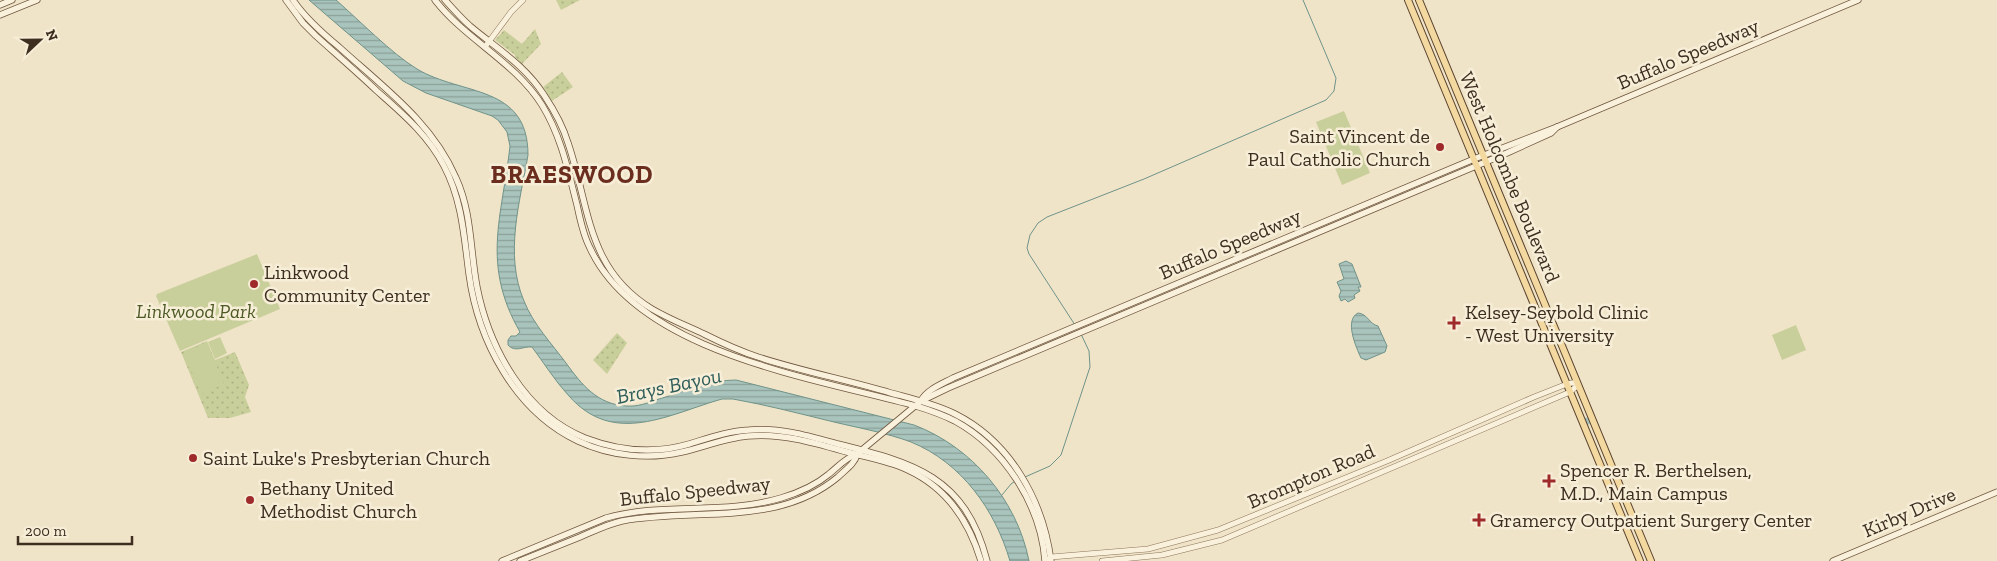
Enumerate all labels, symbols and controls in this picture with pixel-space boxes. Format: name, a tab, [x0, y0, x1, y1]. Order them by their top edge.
street label: Buffalo Speedway	[1614, 13, 1763, 95]
north arrow	[15, 15, 65, 65]
text: N	[42, 27, 62, 44]
street label: West Holcombe Boulevard	[1455, 68, 1565, 286]
place label: Saint Vincent de Paul Catholic Church	[1248, 124, 1431, 171]
marker: Saint Vincent de Paul Catholic Church	[1434, 141, 1446, 153]
district label: BRAESWOOD	[491, 159, 653, 189]
street label: Buffalo Speedway	[1156, 203, 1305, 285]
place label: Linkwood Community Center	[264, 260, 431, 307]
marker: Linkwood Community Center	[248, 278, 260, 290]
park label: Linkwood Park	[136, 299, 256, 323]
place label: Kelsey-Seybold Clinic - West University	[1465, 300, 1648, 347]
marker: Kelsey-Seybold Clinic - West University	[1447, 316, 1461, 330]
water label: Brays Bayou	[614, 362, 724, 409]
street label: Brompton Road	[1244, 438, 1378, 514]
place label: Saint Luke's Presbyterian Church	[203, 446, 491, 470]
marker: Saint Luke's Presbyterian Church	[187, 452, 199, 464]
place label: Spencer R. Berthelsen, M.D., Main Campus	[1560, 458, 1752, 505]
street label: Buffalo Speedway	[618, 471, 772, 511]
marker: Spencer R. Berthelsen, M.D., Main Campus	[1542, 474, 1556, 488]
place label: Bethany United Methodist Church	[260, 476, 418, 523]
street label: Kirby Drive	[1859, 482, 1959, 542]
marker: Bethany United Methodist Church	[244, 494, 256, 506]
place label: Gramercy Outpatient Surgery Center	[1490, 508, 1813, 532]
marker: Gramercy Outpatient Surgery Center	[1472, 513, 1486, 527]
scale bar	[18, 514, 131, 546]
text: 200 m	[25, 522, 66, 540]

